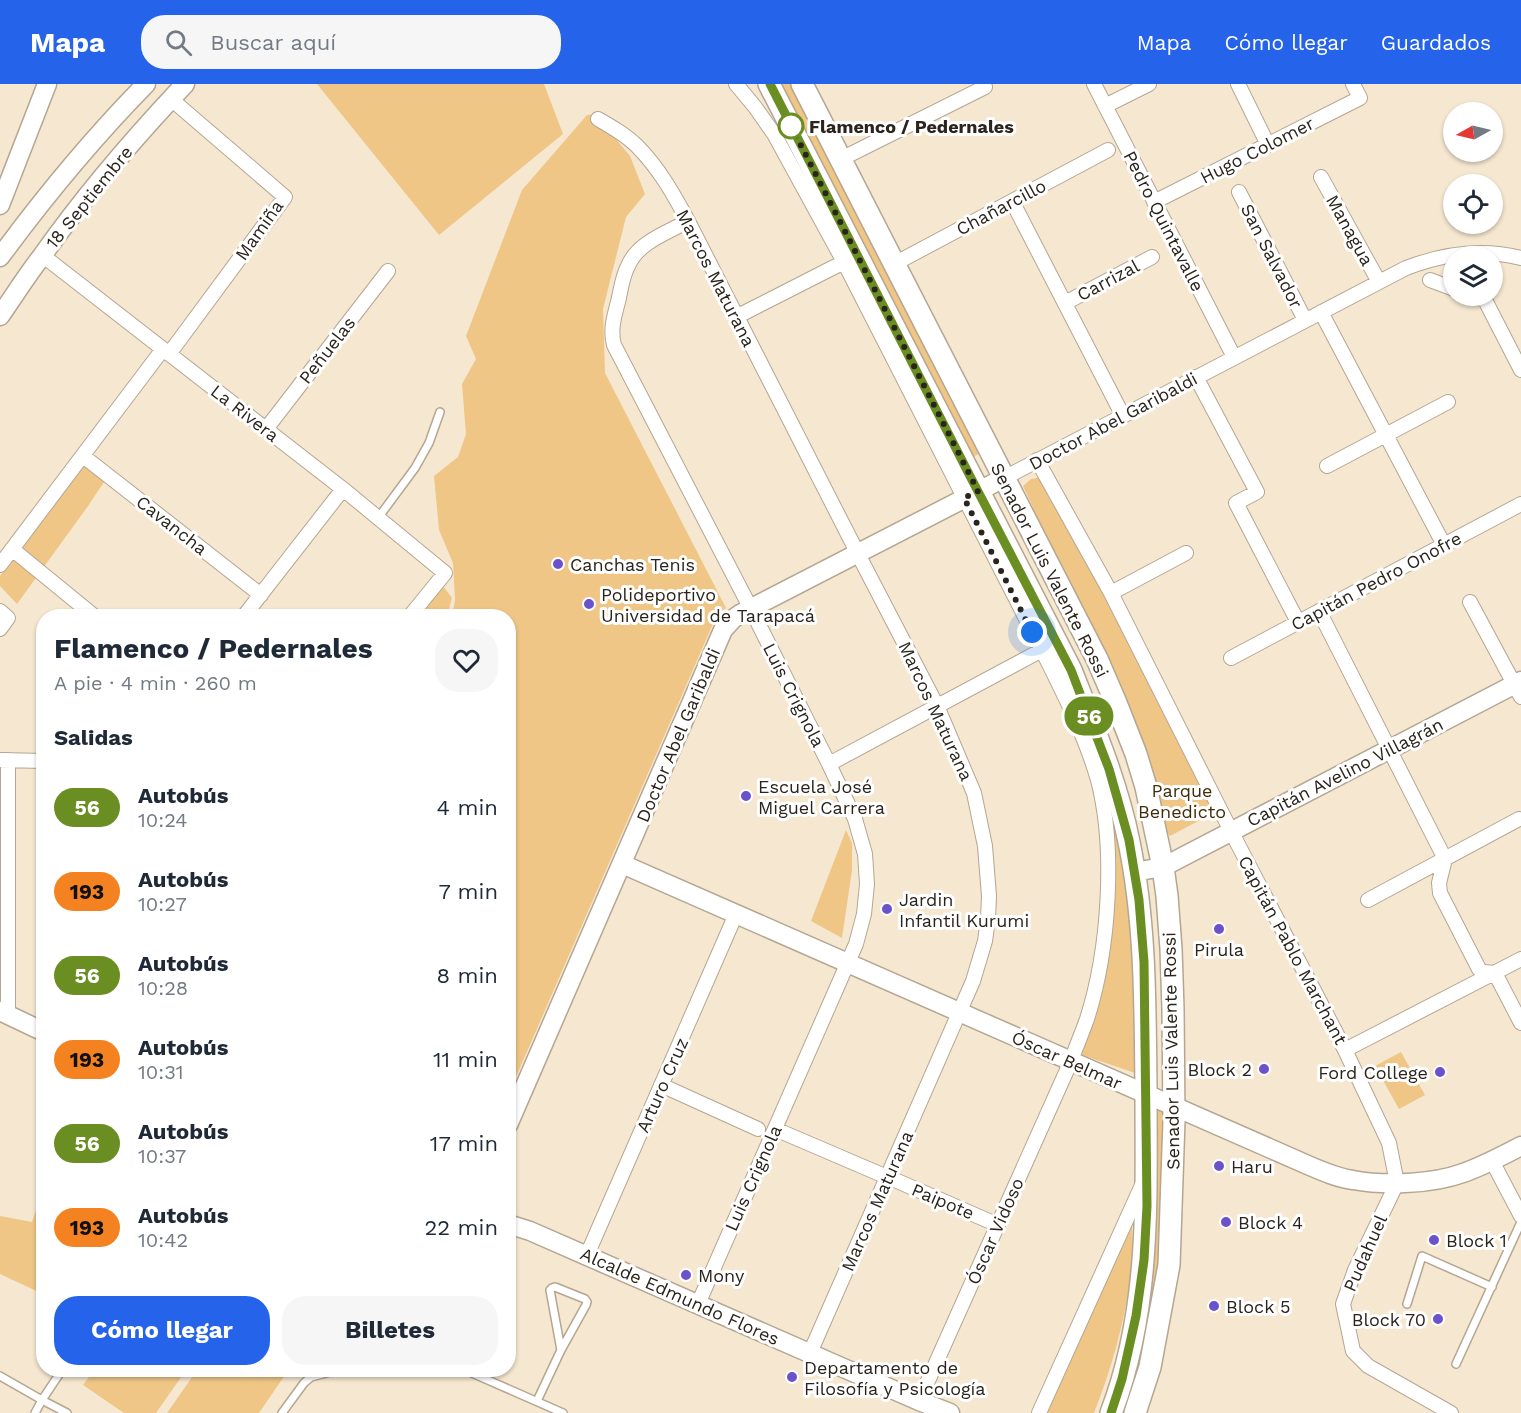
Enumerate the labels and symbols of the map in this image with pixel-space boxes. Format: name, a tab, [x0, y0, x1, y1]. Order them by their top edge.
north arrow	[1443, 102, 1503, 162]
street label: Hugo Colomer	[1197, 112, 1317, 188]
marker: Flamenco / Pedernales	[778, 113, 804, 139]
place label: Flamenco / Pedernales	[809, 116, 1014, 137]
street label: 18 Septiembre	[41, 141, 137, 253]
street label: Pedro Quintavalle	[1119, 147, 1209, 295]
street label: Chañarcillo	[952, 175, 1050, 239]
street label: Managua	[1322, 191, 1378, 269]
street label: Mamiña	[231, 196, 287, 264]
street label: San Salvador	[1237, 200, 1307, 312]
street label: Marcos Maturana	[672, 206, 760, 350]
street label: Carrizal	[1073, 255, 1143, 305]
street label: Peñuelas	[294, 312, 360, 388]
street label: Doctor Abel Garibaldi	[1025, 368, 1201, 474]
street label: La Rivera	[207, 380, 283, 446]
street label: Senador Luis Valente Rossi	[987, 459, 1113, 681]
street label: Cavancha	[132, 491, 212, 559]
street label: Capitán Pedro Onofre	[1287, 527, 1465, 635]
place label: Canchas Tenis	[570, 554, 695, 575]
marker: Canchas Tenis	[551, 557, 565, 571]
place label: Polideportivo Universidad de Tarapacá	[601, 584, 815, 626]
marker: Polideportivo Universidad de Tarapacá	[582, 597, 596, 611]
your location	[1017, 617, 1047, 647]
street label: Marcos Maturana	[894, 638, 978, 784]
street label: Luis Crignola	[759, 640, 829, 750]
street label: Doctor Abel Garibaldi	[632, 645, 724, 825]
line badge: 56	[1062, 696, 1116, 736]
street label: Capitán Avelino Villagrán	[1243, 713, 1447, 831]
place label: Escuela José Miguel Carrera	[758, 776, 885, 818]
park label: Parque Benedicto	[1138, 780, 1226, 822]
marker: Escuela José Miguel Carrera	[739, 789, 753, 803]
street label: Capitán Pablo Marchant	[1234, 852, 1352, 1048]
place label: Jardin Infantil Kurumi	[899, 889, 1029, 931]
marker: Jardin Infantil Kurumi	[880, 902, 894, 916]
marker: Pirula	[1212, 922, 1226, 936]
street label: Senador Luis Valente Rossi	[1158, 932, 1184, 1170]
place label: Pirula	[1194, 939, 1244, 960]
street label: Óscar Belmar	[1009, 1026, 1125, 1094]
street label: Arturo Cruz	[632, 1034, 692, 1136]
place label: Block 2	[1187, 1059, 1252, 1080]
marker: Block 2	[1257, 1062, 1271, 1076]
place label: Ford College	[1318, 1062, 1428, 1083]
marker: Ford College	[1433, 1065, 1447, 1079]
street label: Luis Crignola	[720, 1122, 786, 1234]
street label: Marcos Maturana	[837, 1128, 917, 1274]
place label: Haru	[1231, 1156, 1273, 1177]
marker: Haru	[1212, 1159, 1226, 1173]
street label: Óscar Vidoso	[962, 1174, 1028, 1288]
street label: Paipote	[909, 1178, 977, 1224]
street label: Pudahuel	[1339, 1211, 1391, 1295]
place label: Block 4	[1238, 1212, 1303, 1233]
marker: Block 4	[1219, 1215, 1233, 1229]
place label: Block 1	[1446, 1230, 1507, 1251]
marker: Block 1	[1427, 1233, 1441, 1247]
street label: Alcalde Edmundo Flores	[577, 1243, 783, 1349]
place label: Mony	[698, 1265, 745, 1286]
marker: Mony	[679, 1268, 693, 1282]
place label: Block 5	[1226, 1296, 1291, 1317]
marker: Block 5	[1207, 1299, 1221, 1313]
place label: Block 70	[1352, 1309, 1426, 1330]
marker: Block 70	[1431, 1312, 1445, 1326]
place label: Departamento de Filosofía y Psicología	[804, 1357, 986, 1399]
marker: Departamento de Filosofía y Psicología	[785, 1370, 799, 1384]

